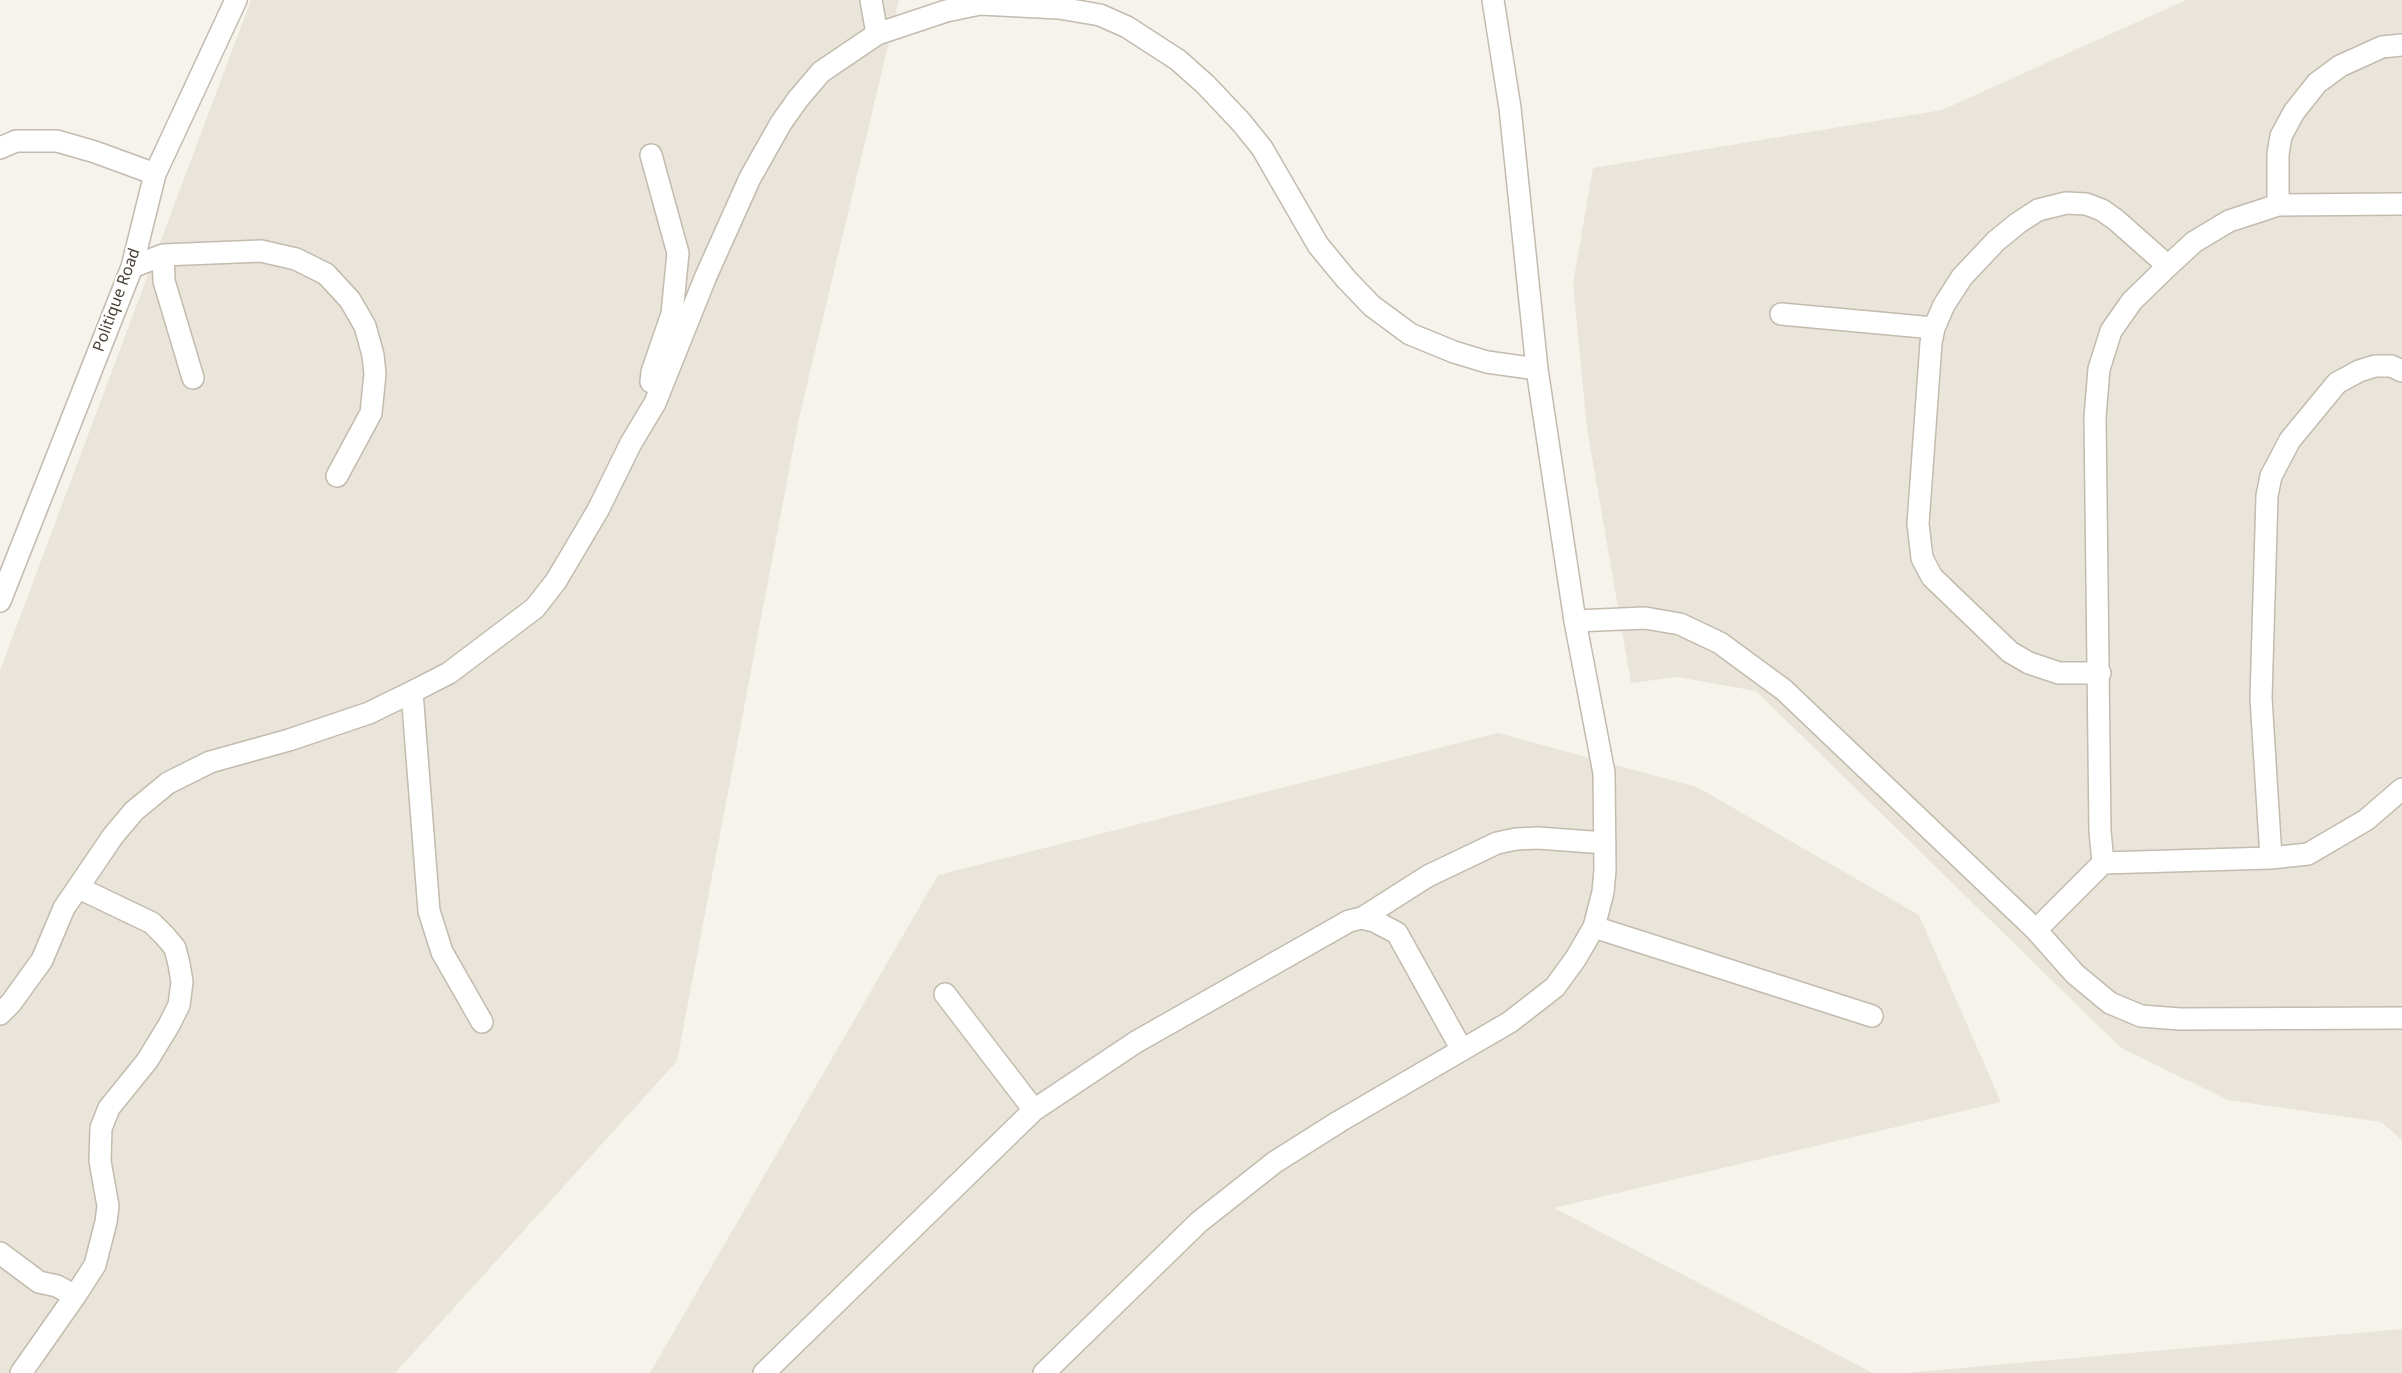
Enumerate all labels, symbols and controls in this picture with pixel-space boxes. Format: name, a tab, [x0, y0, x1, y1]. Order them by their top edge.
street label: Politique Road	[89, 246, 145, 354]

